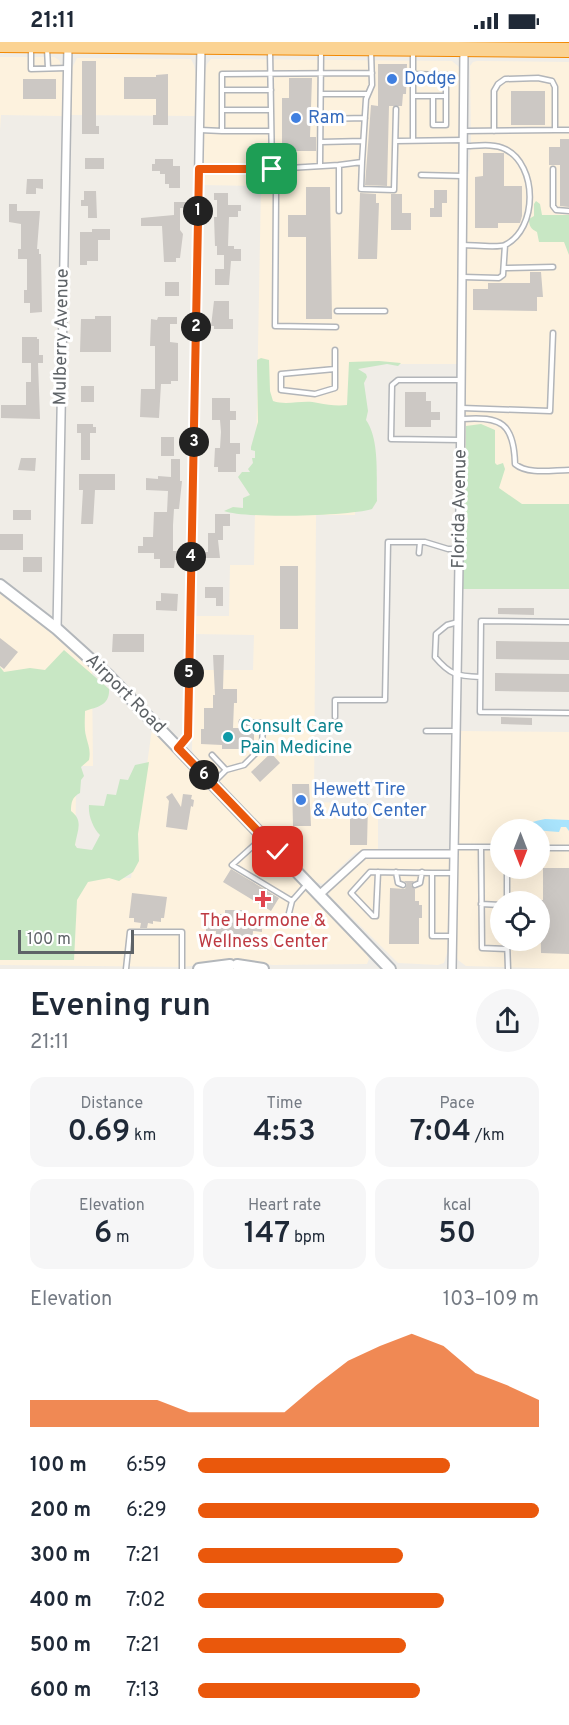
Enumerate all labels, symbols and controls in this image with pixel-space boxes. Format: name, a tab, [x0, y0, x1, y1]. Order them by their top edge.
text: 21:11	[30, 8, 75, 35]
place label: Dodge	[404, 68, 456, 91]
marker: Dodge	[385, 72, 399, 86]
place label: Ram	[308, 107, 345, 130]
marker: Ram	[289, 111, 303, 125]
pin	[246, 143, 297, 194]
icon: arrive	[255, 152, 288, 185]
pin: 1	[183, 196, 213, 226]
text: 1	[195, 201, 201, 221]
street label: Mulberry Avenue	[49, 268, 75, 406]
pin: 2	[181, 312, 211, 342]
text: 2	[191, 317, 201, 337]
pin: 3	[179, 427, 209, 457]
text: 3	[189, 432, 199, 452]
street label: Florida Avenue	[447, 449, 473, 569]
pin: 4	[176, 542, 206, 572]
text: 4	[186, 547, 196, 567]
street label: Airport Road	[80, 649, 170, 739]
pin: 5	[174, 658, 204, 688]
text: 5	[184, 663, 194, 683]
place label: Consult Care Pain Medicine	[240, 716, 352, 760]
marker: Consult Care Pain Medicine	[221, 730, 235, 744]
pin: 6	[189, 760, 219, 790]
text: 6	[199, 765, 209, 785]
place label: Hewett Tire & Auto Center	[313, 779, 427, 823]
marker: Hewett Tire & Auto Center	[294, 793, 308, 807]
north arrow	[490, 819, 550, 879]
map controls	[490, 819, 550, 951]
pin	[252, 826, 303, 877]
icon: check	[261, 835, 294, 868]
marker: The Hormone & Wellness Center	[254, 890, 272, 908]
button: locate	[490, 891, 550, 951]
place label: The Hormone & Wellness Center	[198, 910, 328, 954]
scale bar	[18, 927, 134, 954]
text: 100 m	[27, 930, 71, 950]
text: Evening run	[30, 986, 211, 1028]
button: share	[476, 989, 539, 1052]
text: 21:11	[30, 1030, 69, 1056]
text: Distance	[80, 1094, 143, 1114]
text: Time	[267, 1094, 302, 1114]
text: Pace	[440, 1094, 475, 1114]
text: 0.69	[67, 1114, 130, 1151]
text: 4:53	[253, 1114, 316, 1151]
text: 7:04	[410, 1114, 471, 1151]
text: km	[130, 1126, 156, 1146]
text: /km	[471, 1126, 505, 1146]
text: Elevation	[79, 1196, 145, 1216]
text: Heart rate	[248, 1196, 321, 1216]
text: kcal	[443, 1196, 471, 1216]
text: 6	[94, 1216, 112, 1253]
text: 147	[244, 1216, 290, 1253]
text: 50	[438, 1216, 476, 1253]
text: m	[112, 1228, 130, 1248]
text: bpm	[290, 1228, 325, 1248]
text: Elevation	[30, 1287, 112, 1313]
text: 103–109 m	[443, 1287, 539, 1313]
text: 100 m	[30, 1453, 87, 1479]
text: 6:59	[126, 1453, 167, 1479]
text: 200 m	[30, 1498, 91, 1524]
text: 6:29	[126, 1498, 167, 1524]
text: 300 m	[30, 1543, 91, 1569]
text: 7:21	[126, 1543, 160, 1569]
text: 400 m	[30, 1588, 92, 1614]
text: 7:02	[126, 1588, 165, 1614]
text: 500 m	[30, 1633, 91, 1659]
text: 7:21	[126, 1633, 160, 1659]
text: 600 m	[30, 1678, 91, 1704]
text: 7:13	[126, 1678, 160, 1704]

